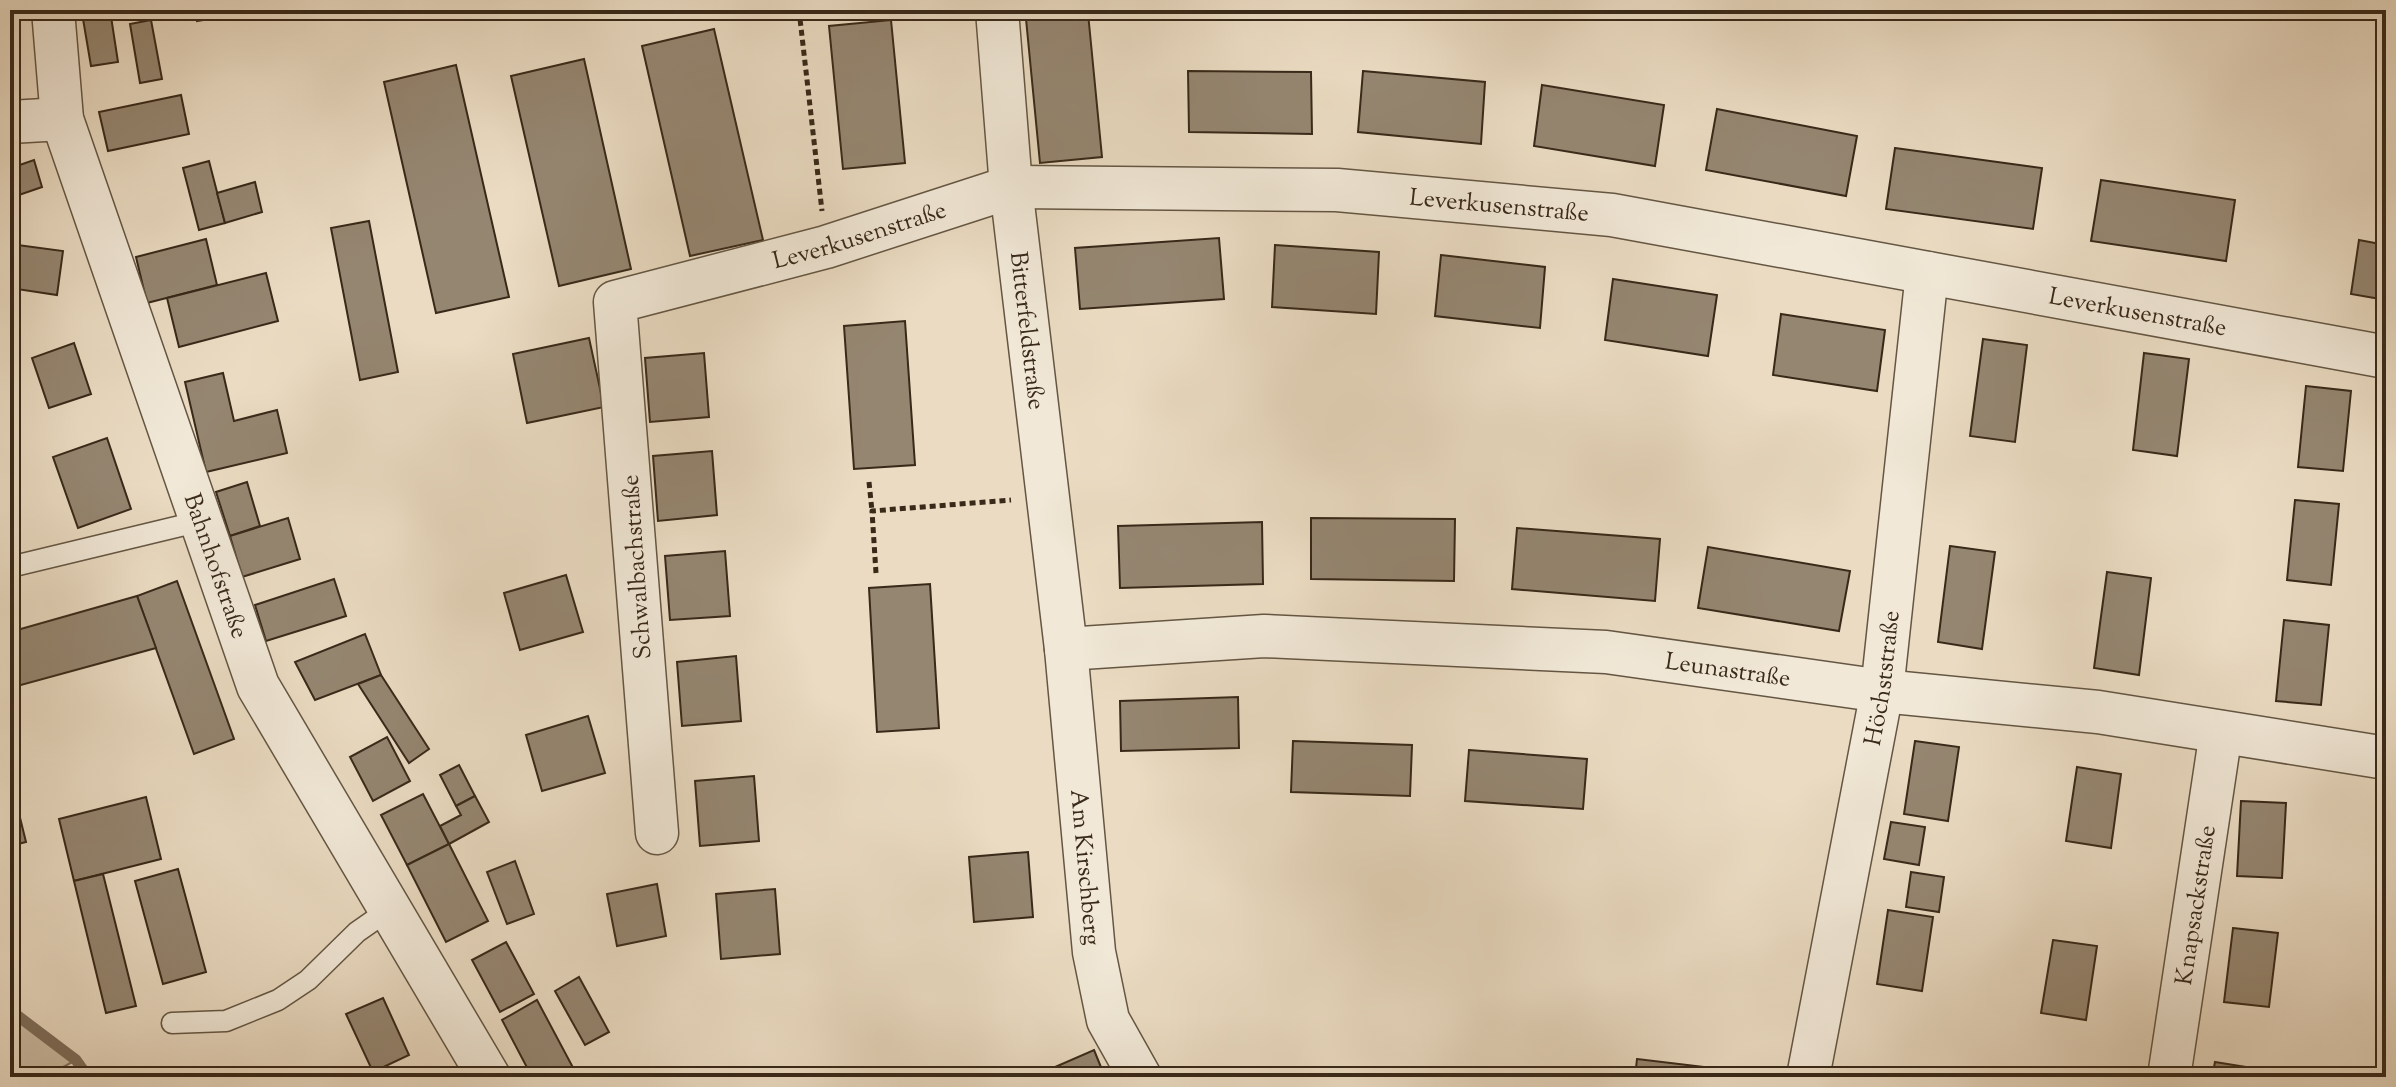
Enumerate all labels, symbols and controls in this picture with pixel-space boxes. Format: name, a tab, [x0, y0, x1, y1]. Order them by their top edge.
street label: Leverkusenstraße	[1408, 182, 1590, 232]
street label: Leverkusenstraße	[769, 194, 951, 279]
street label: Bitterfeldstraße	[1000, 250, 1052, 412]
street label: Leverkusenstraße	[2046, 280, 2229, 346]
street label: Schwalbachstraße	[615, 473, 661, 660]
street label: Bahnhofstraße	[174, 489, 255, 643]
street label: Höchststraße	[1857, 609, 1910, 749]
street label: Leunastraße	[1663, 646, 1793, 697]
street label: Am Kirschberg	[1060, 788, 1108, 947]
street label: Knapsackstraße	[2168, 823, 2226, 988]

